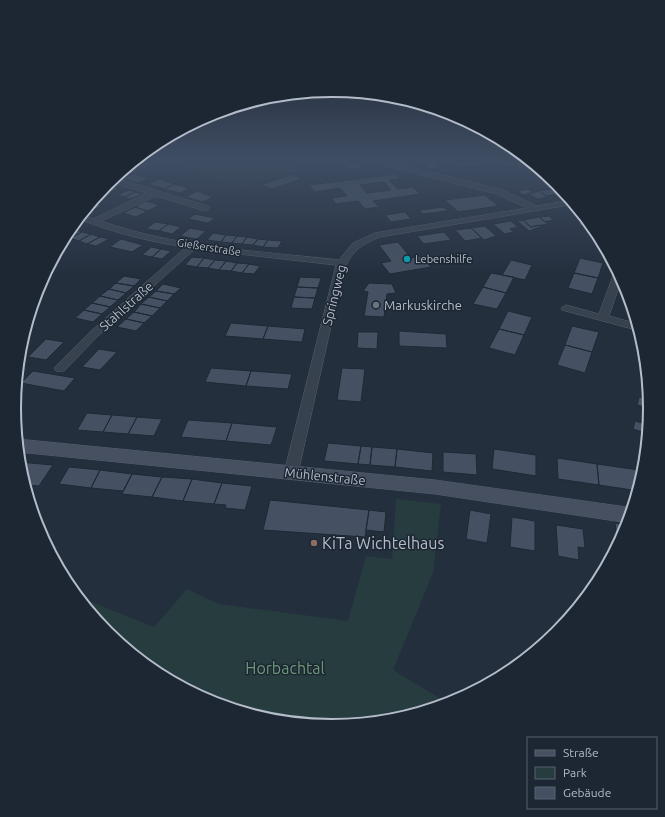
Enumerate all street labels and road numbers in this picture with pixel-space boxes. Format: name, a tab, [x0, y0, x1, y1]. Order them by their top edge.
street label: Gießerstraße	[176, 236, 242, 258]
street label: Springweg	[320, 263, 348, 327]
street label: Stahlstraße	[97, 278, 155, 334]
street label: Mühlenstraße	[284, 465, 366, 487]

